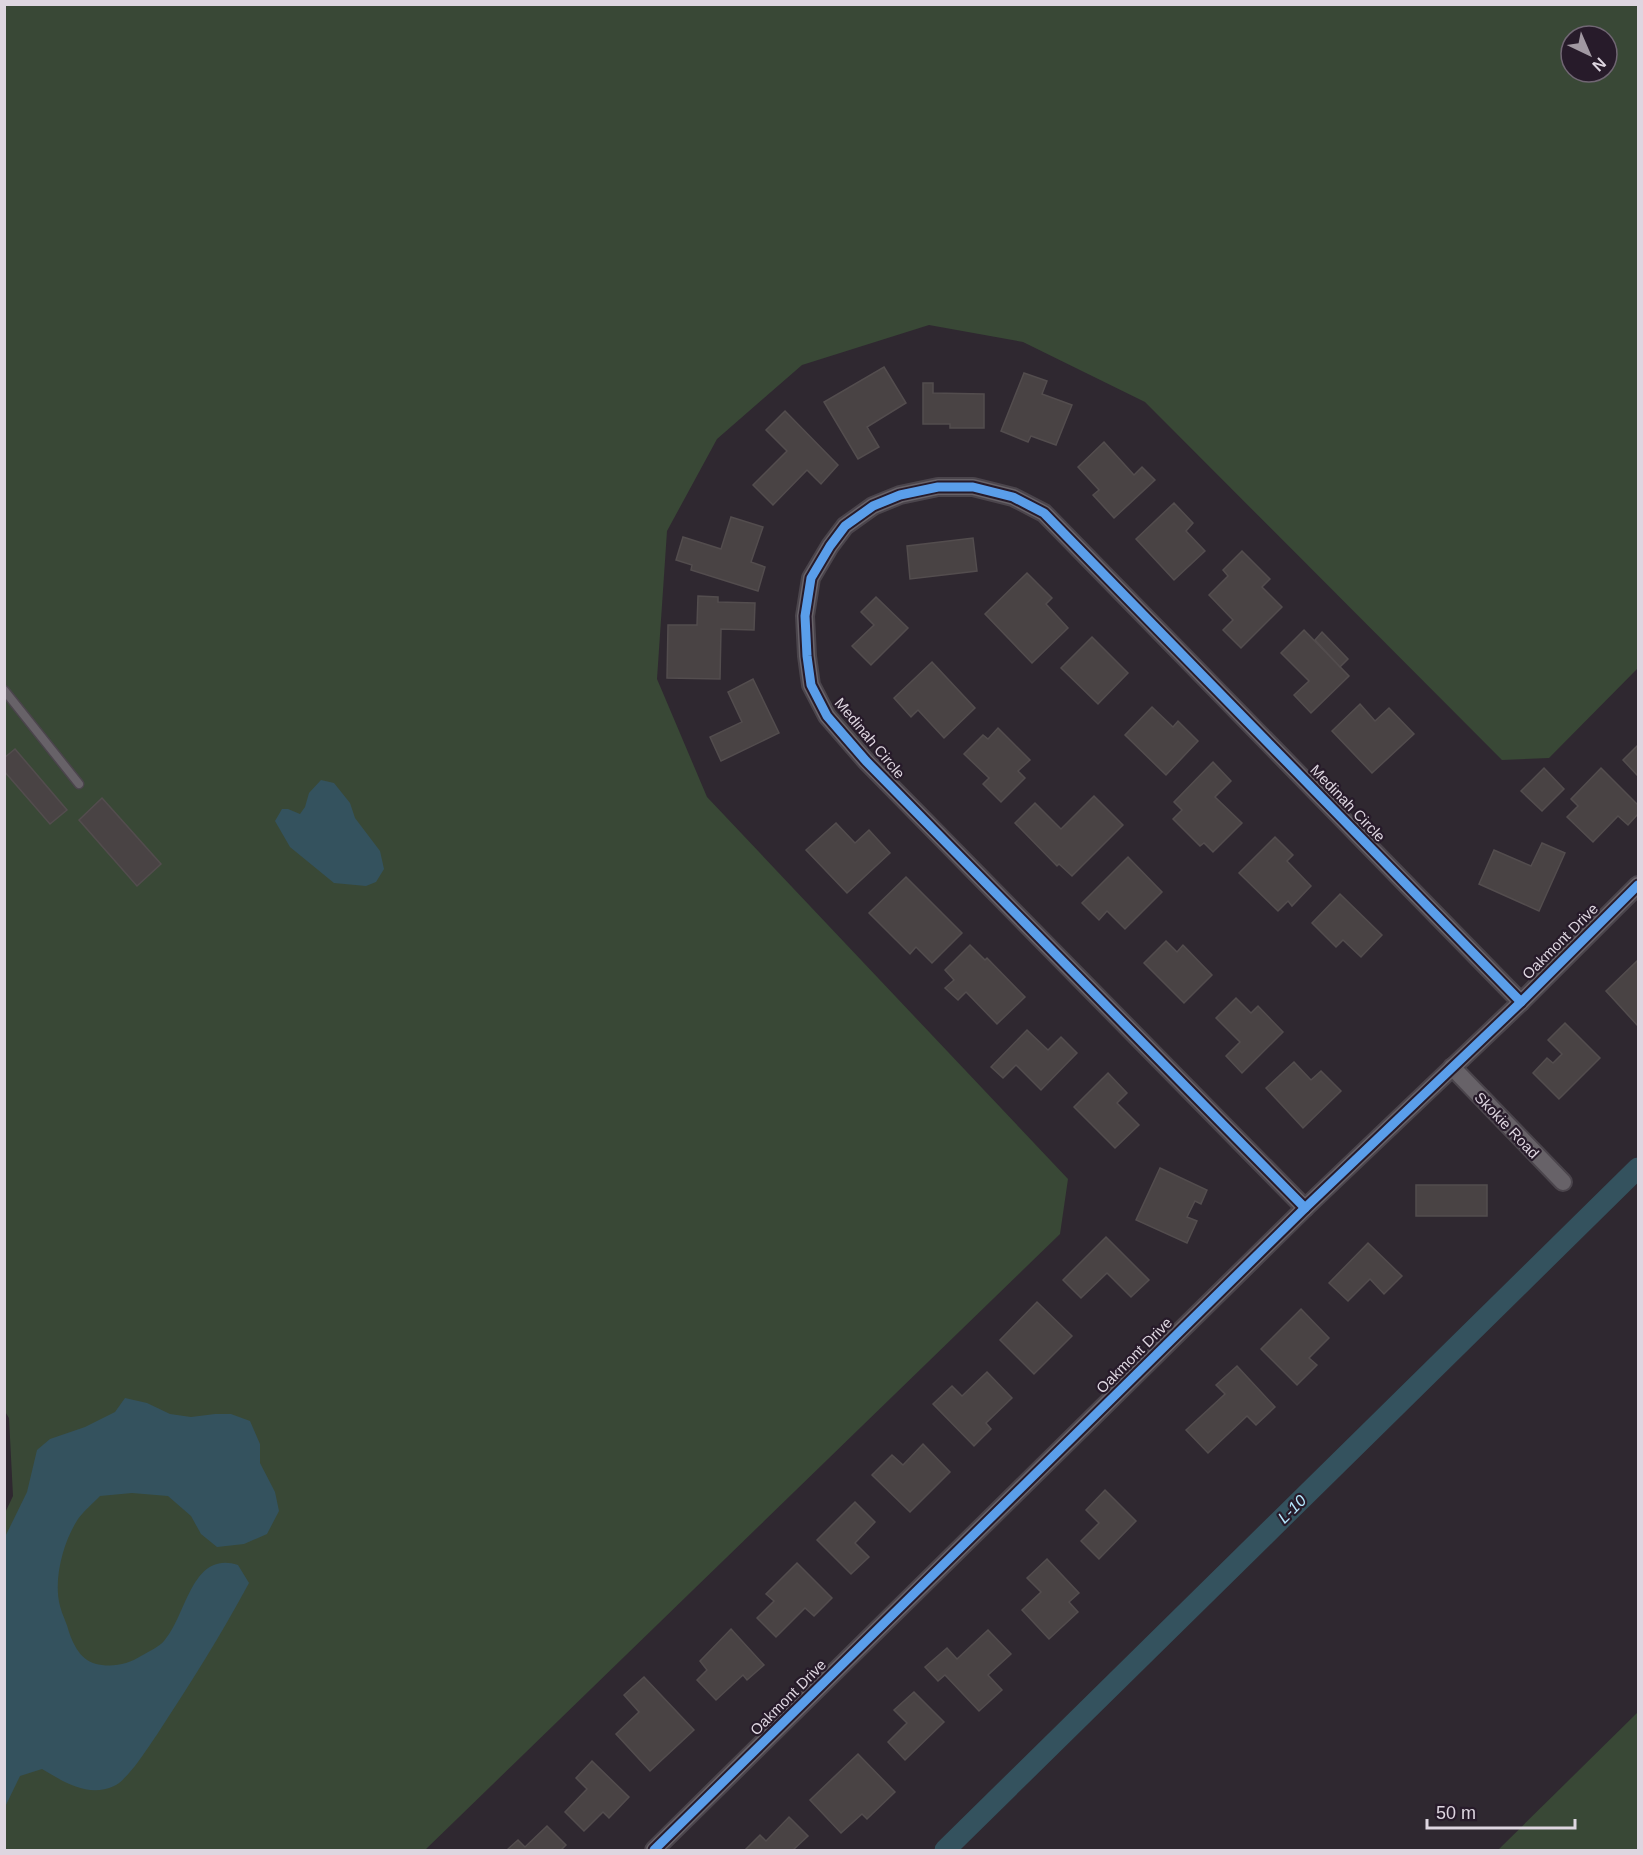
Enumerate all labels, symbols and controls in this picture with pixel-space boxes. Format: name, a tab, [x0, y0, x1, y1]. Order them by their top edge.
north arrow	[1559, 24, 1619, 84]
text: N	[1589, 54, 1609, 75]
street label: Medinah Circle	[831, 694, 909, 782]
street label: Medinah Circle	[1307, 761, 1389, 845]
street label: Oakmont Drive	[1519, 900, 1601, 982]
street label: Skokie Road	[1471, 1089, 1543, 1161]
street label: Oakmont Drive	[1093, 1314, 1175, 1396]
water label: L-10	[1275, 1492, 1309, 1526]
street label: Oakmont Drive	[747, 1656, 829, 1738]
scale bar	[1427, 1792, 1576, 1830]
text: 50 m	[1436, 1803, 1476, 1823]

